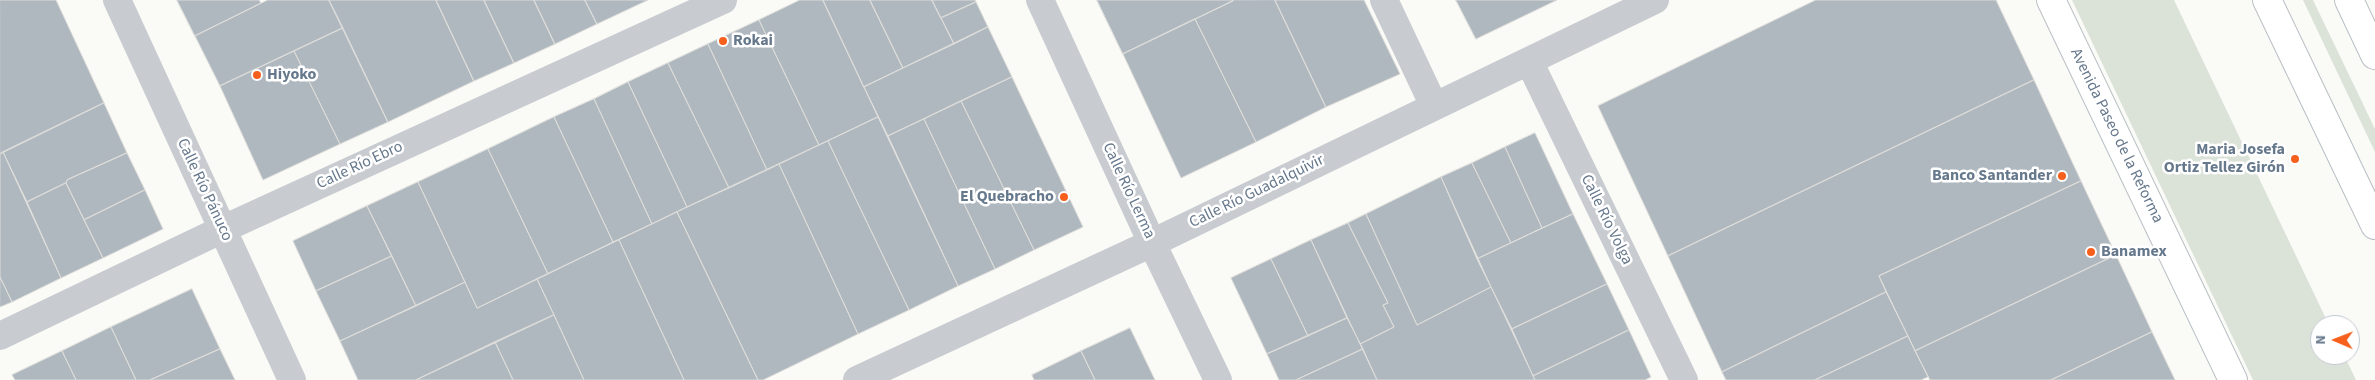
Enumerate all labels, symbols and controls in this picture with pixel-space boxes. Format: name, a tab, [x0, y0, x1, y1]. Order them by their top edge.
place label: Rokai	[733, 31, 773, 51]
marker: Rokai	[717, 35, 729, 47]
street label: Avenida Paseo de la Reforma	[2065, 46, 2167, 226]
place label: Hiyoko	[267, 65, 316, 85]
marker: Hiyoko	[251, 69, 263, 81]
street label: Calle Río Pánuco	[172, 136, 236, 244]
street label: Calle Río Ebro	[314, 138, 406, 194]
street label: Calle Río Lerma	[1097, 140, 1159, 242]
place label: Maria Josefa Ortiz Tellez Girón	[2164, 140, 2285, 178]
street label: Calle Río Guadalquivir	[1186, 151, 1328, 233]
marker: Maria Josefa Ortiz Tellez Girón	[2289, 153, 2301, 165]
place label: Banco Santander	[1932, 166, 2052, 186]
marker: Banco Santander	[2056, 170, 2068, 182]
street label: Calle Río Volga	[1576, 172, 1636, 268]
place label: El Quebracho	[960, 187, 1054, 207]
marker: El Quebracho	[1058, 191, 1070, 203]
place label: Banamex	[2101, 242, 2167, 262]
marker: Banamex	[2085, 246, 2097, 258]
north arrow	[2310, 315, 2360, 365]
text: N	[2311, 335, 2331, 345]

